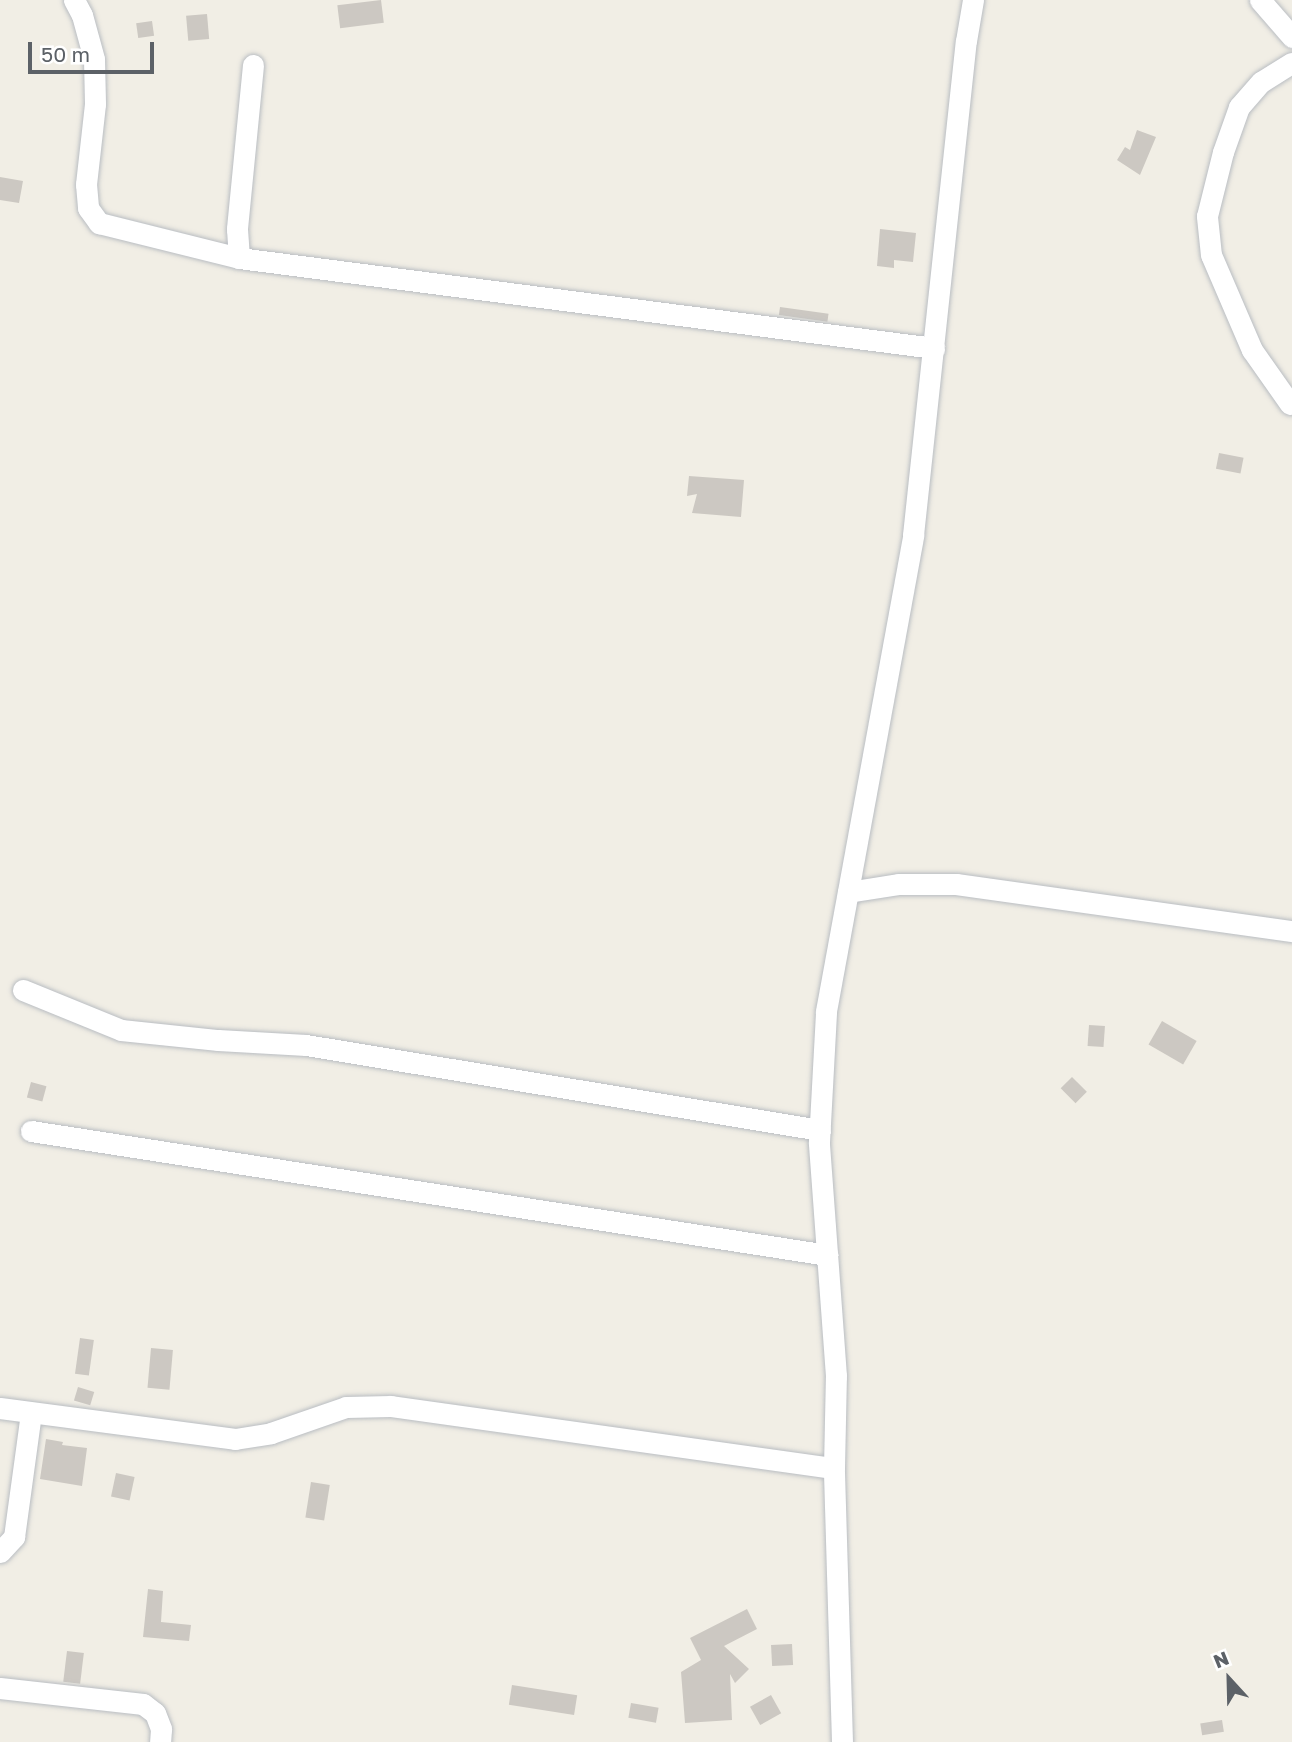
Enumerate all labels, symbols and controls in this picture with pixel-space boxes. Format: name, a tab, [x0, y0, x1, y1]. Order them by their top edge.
scale bar	[32, 28, 158, 72]
text: 50 m	[41, 41, 90, 67]
north arrow	[1194, 1644, 1264, 1714]
text: N	[1210, 1646, 1232, 1672]

